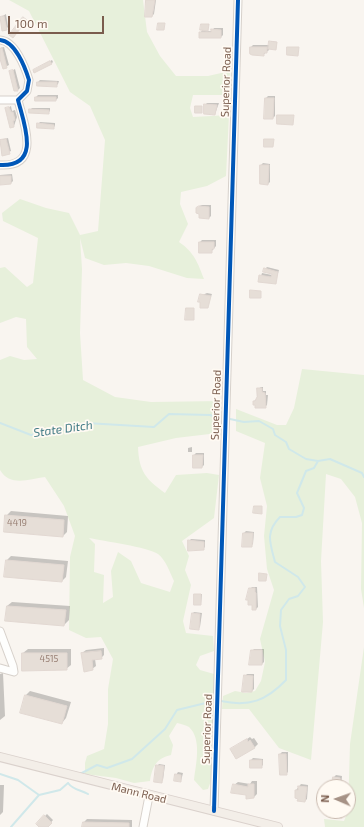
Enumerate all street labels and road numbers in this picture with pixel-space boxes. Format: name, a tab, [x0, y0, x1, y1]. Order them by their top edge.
street label: Superior Road	[218, 47, 234, 117]
street label: Superior Road	[208, 370, 224, 440]
street label: Superior Road	[199, 694, 215, 764]
street label: Mann Road	[110, 780, 168, 806]

